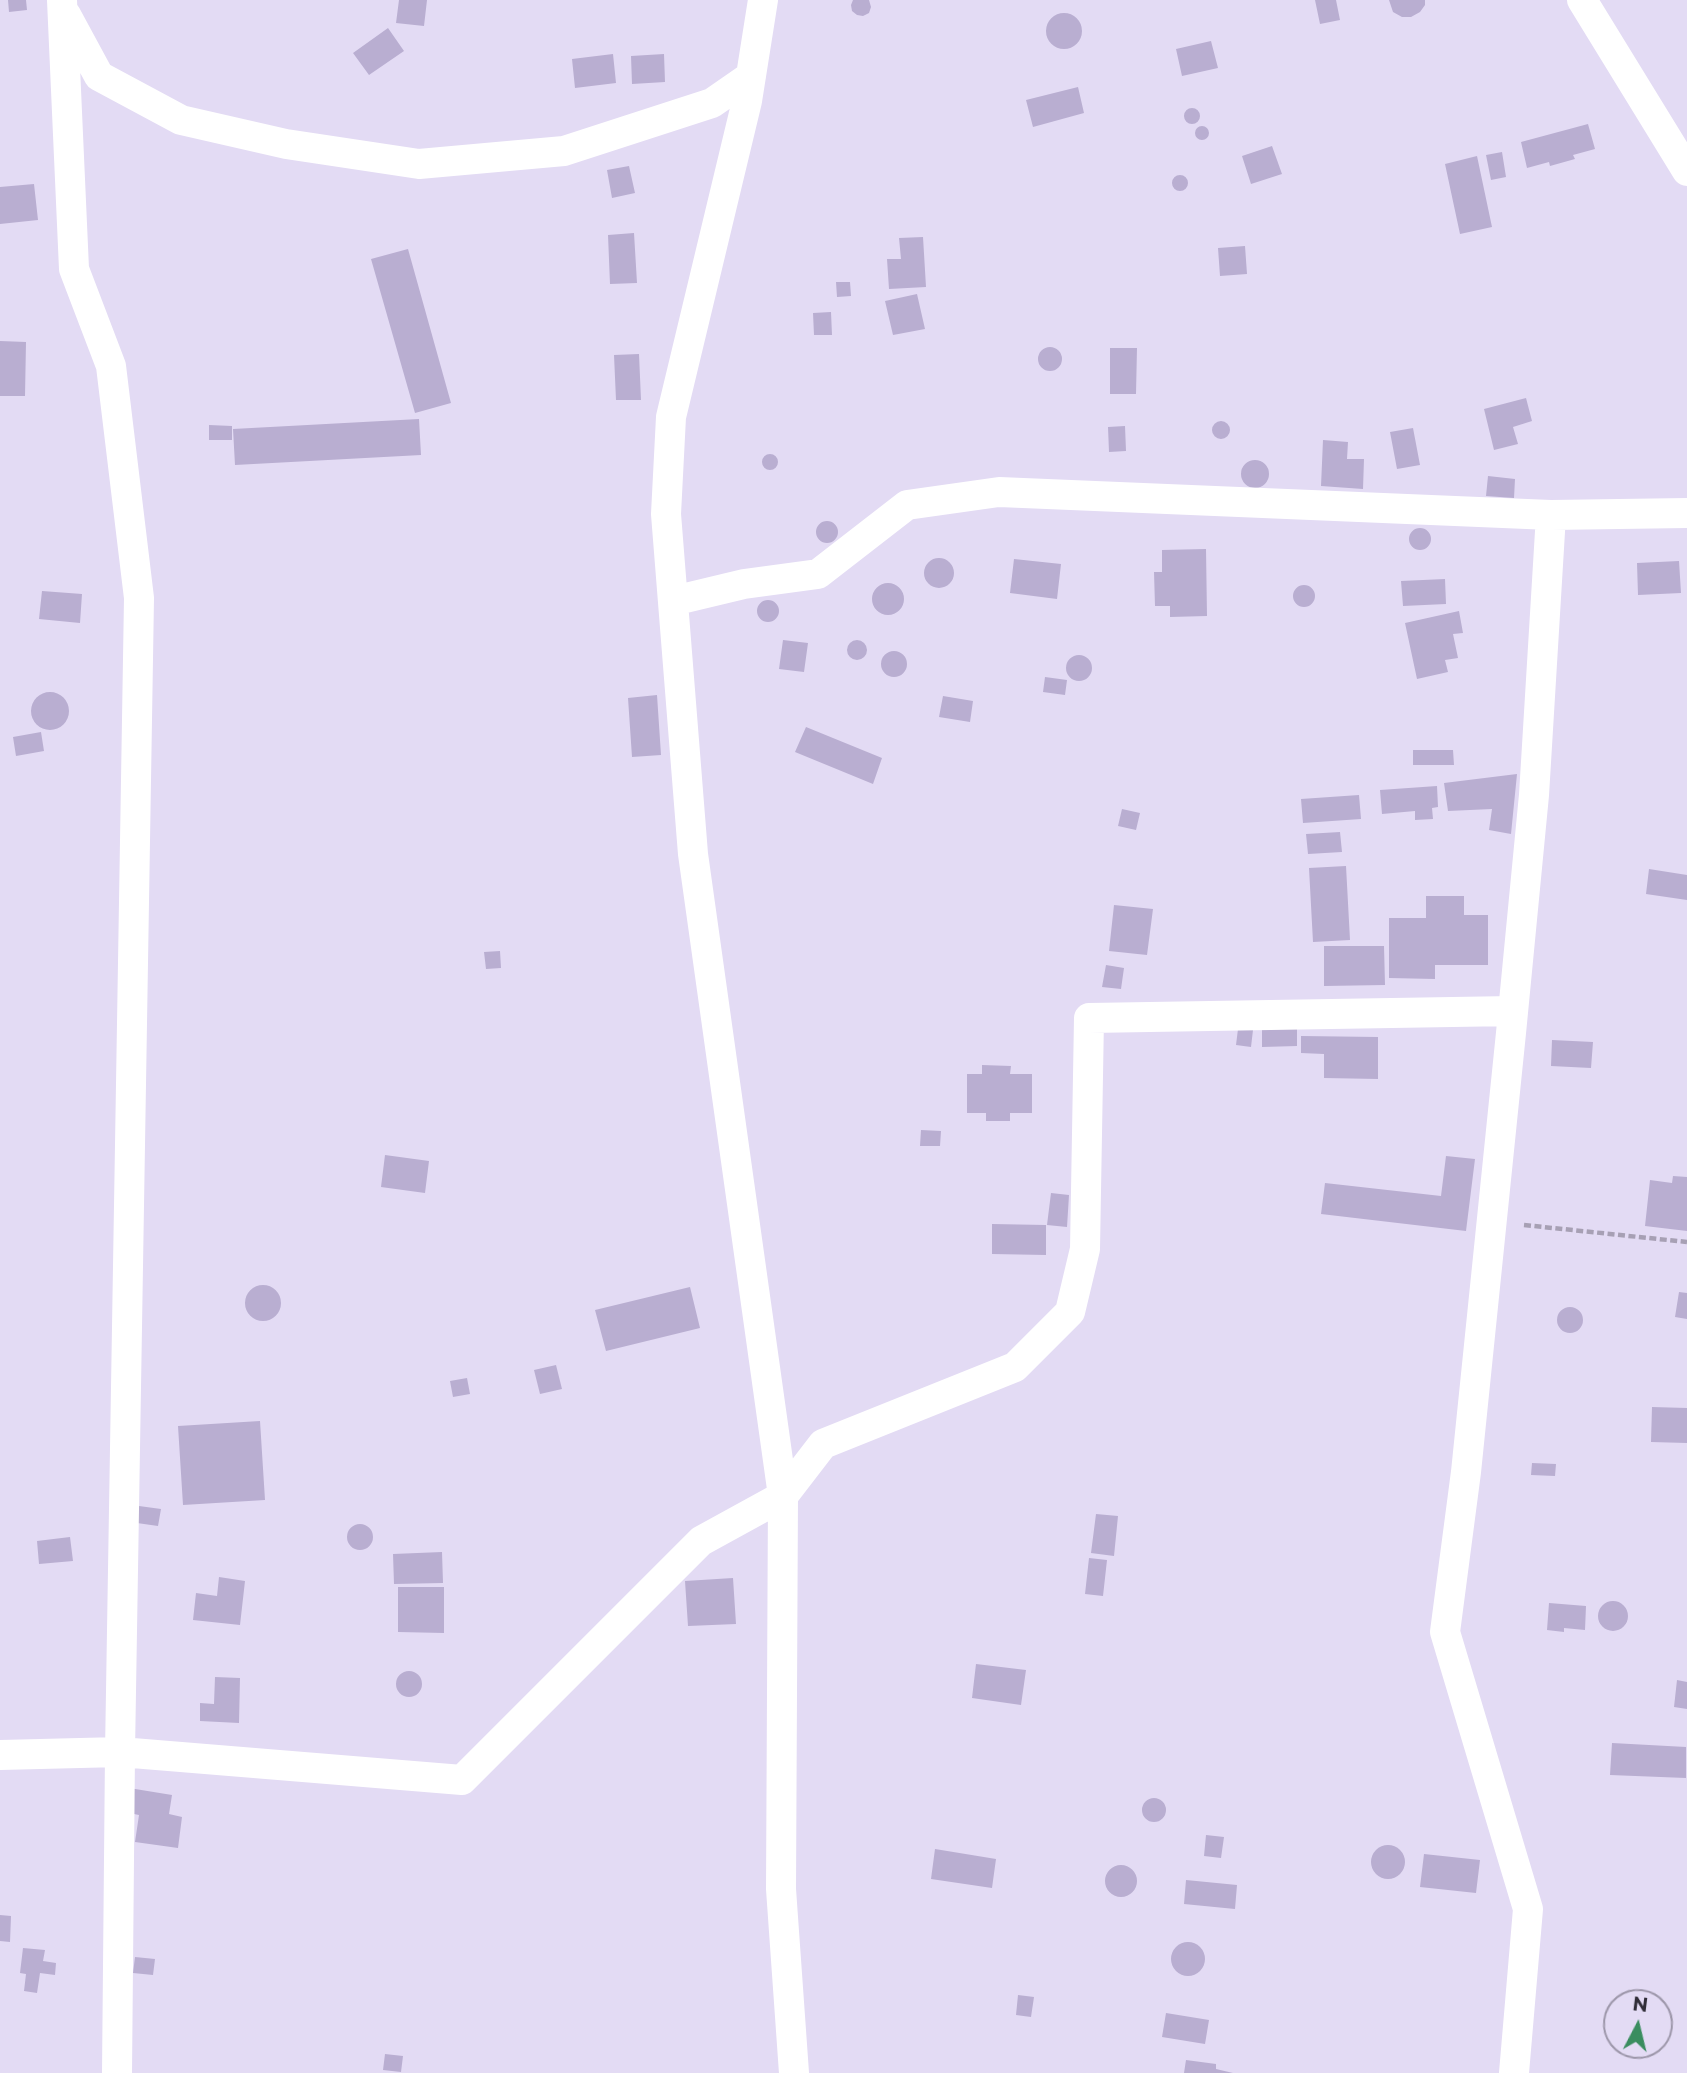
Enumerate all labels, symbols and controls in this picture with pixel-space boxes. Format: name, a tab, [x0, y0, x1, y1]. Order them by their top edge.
north arrow	[1603, 1989, 1673, 2059]
text: N	[1631, 1992, 1649, 2017]

